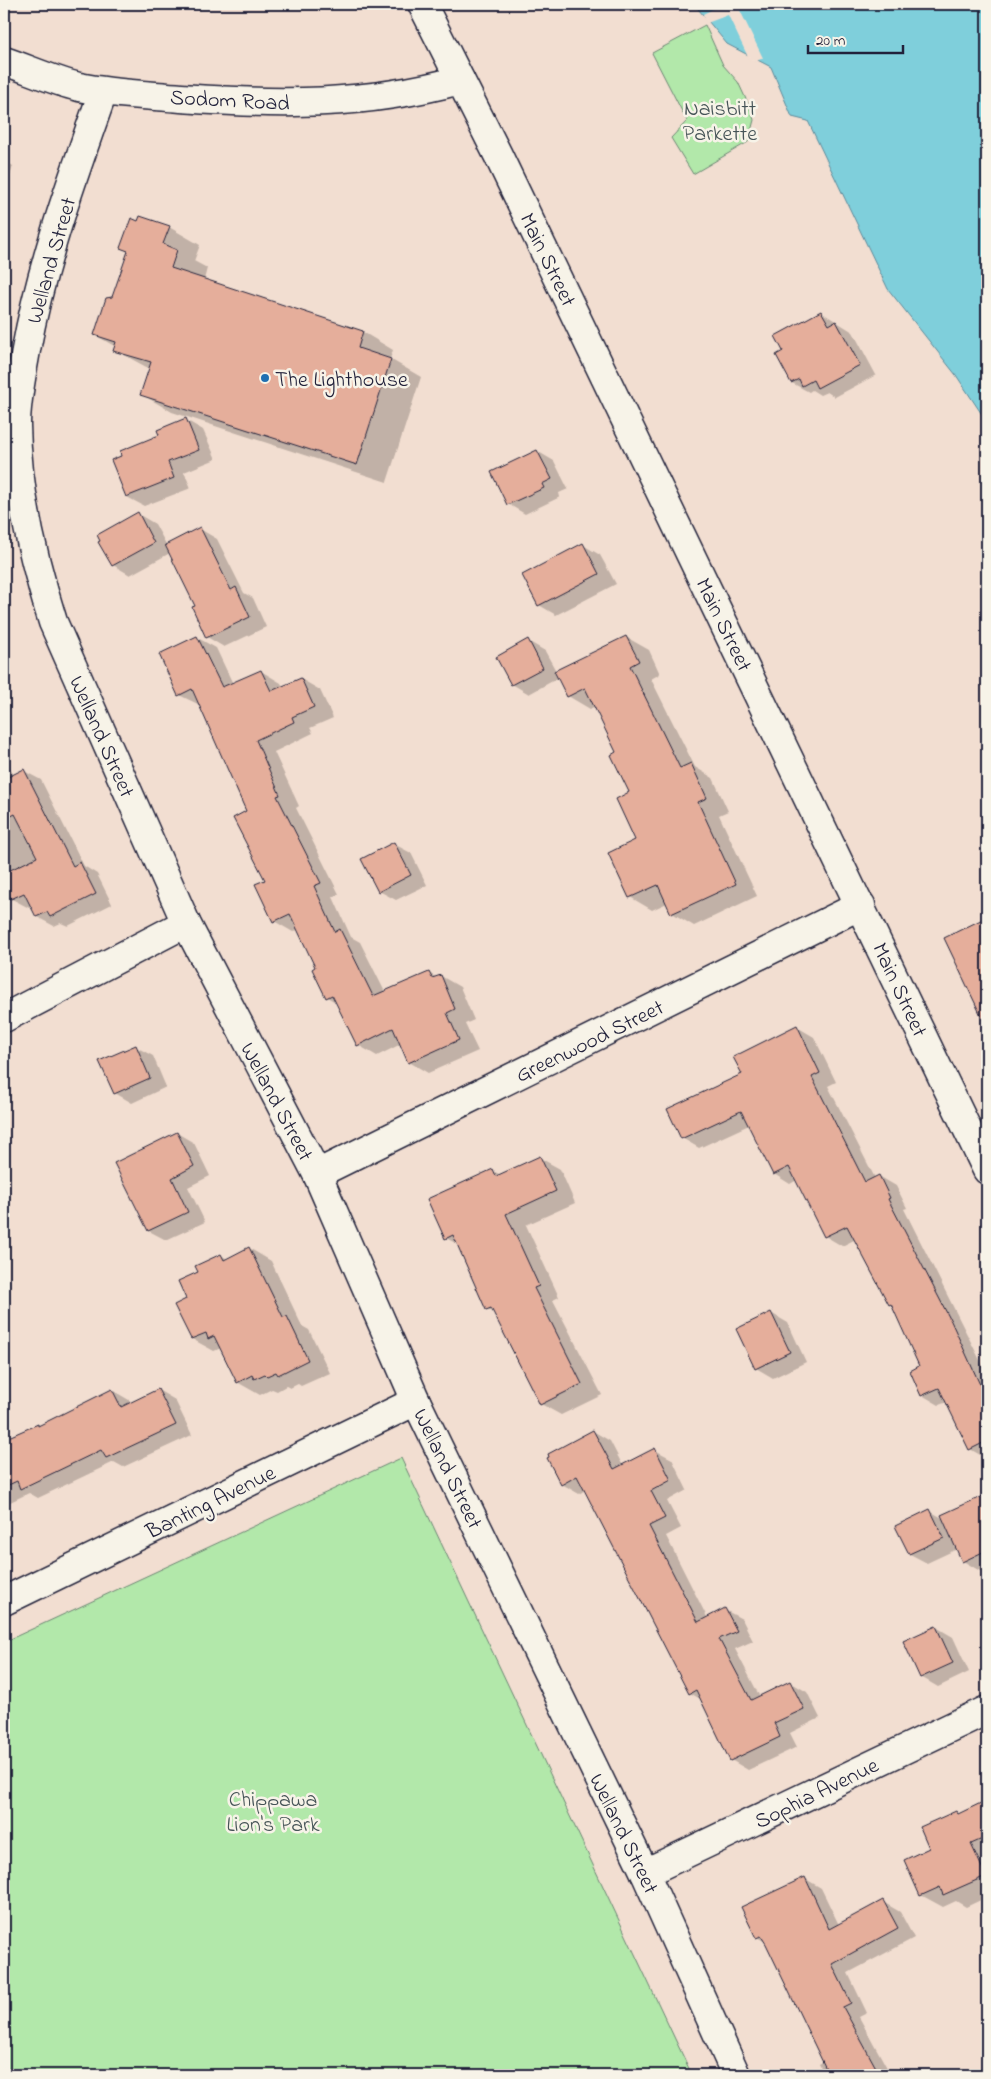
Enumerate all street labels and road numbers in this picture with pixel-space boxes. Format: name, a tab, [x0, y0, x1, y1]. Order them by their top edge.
street label: Sodom Road	[169, 83, 290, 121]
street label: Welland Street	[20, 193, 86, 328]
street label: Main Street	[510, 208, 583, 313]
street label: Main Street	[686, 573, 759, 678]
street label: Welland Street	[59, 671, 142, 804]
street label: Main Street	[862, 938, 934, 1043]
street label: Greenwood Street	[511, 993, 670, 1092]
street label: Welland Street	[231, 1037, 320, 1168]
street label: Welland Street	[403, 1404, 490, 1535]
street label: Banting Avenue	[140, 1458, 282, 1550]
street label: Sophia Avenue	[750, 1751, 885, 1839]
street label: Welland Street	[579, 1769, 666, 1900]

